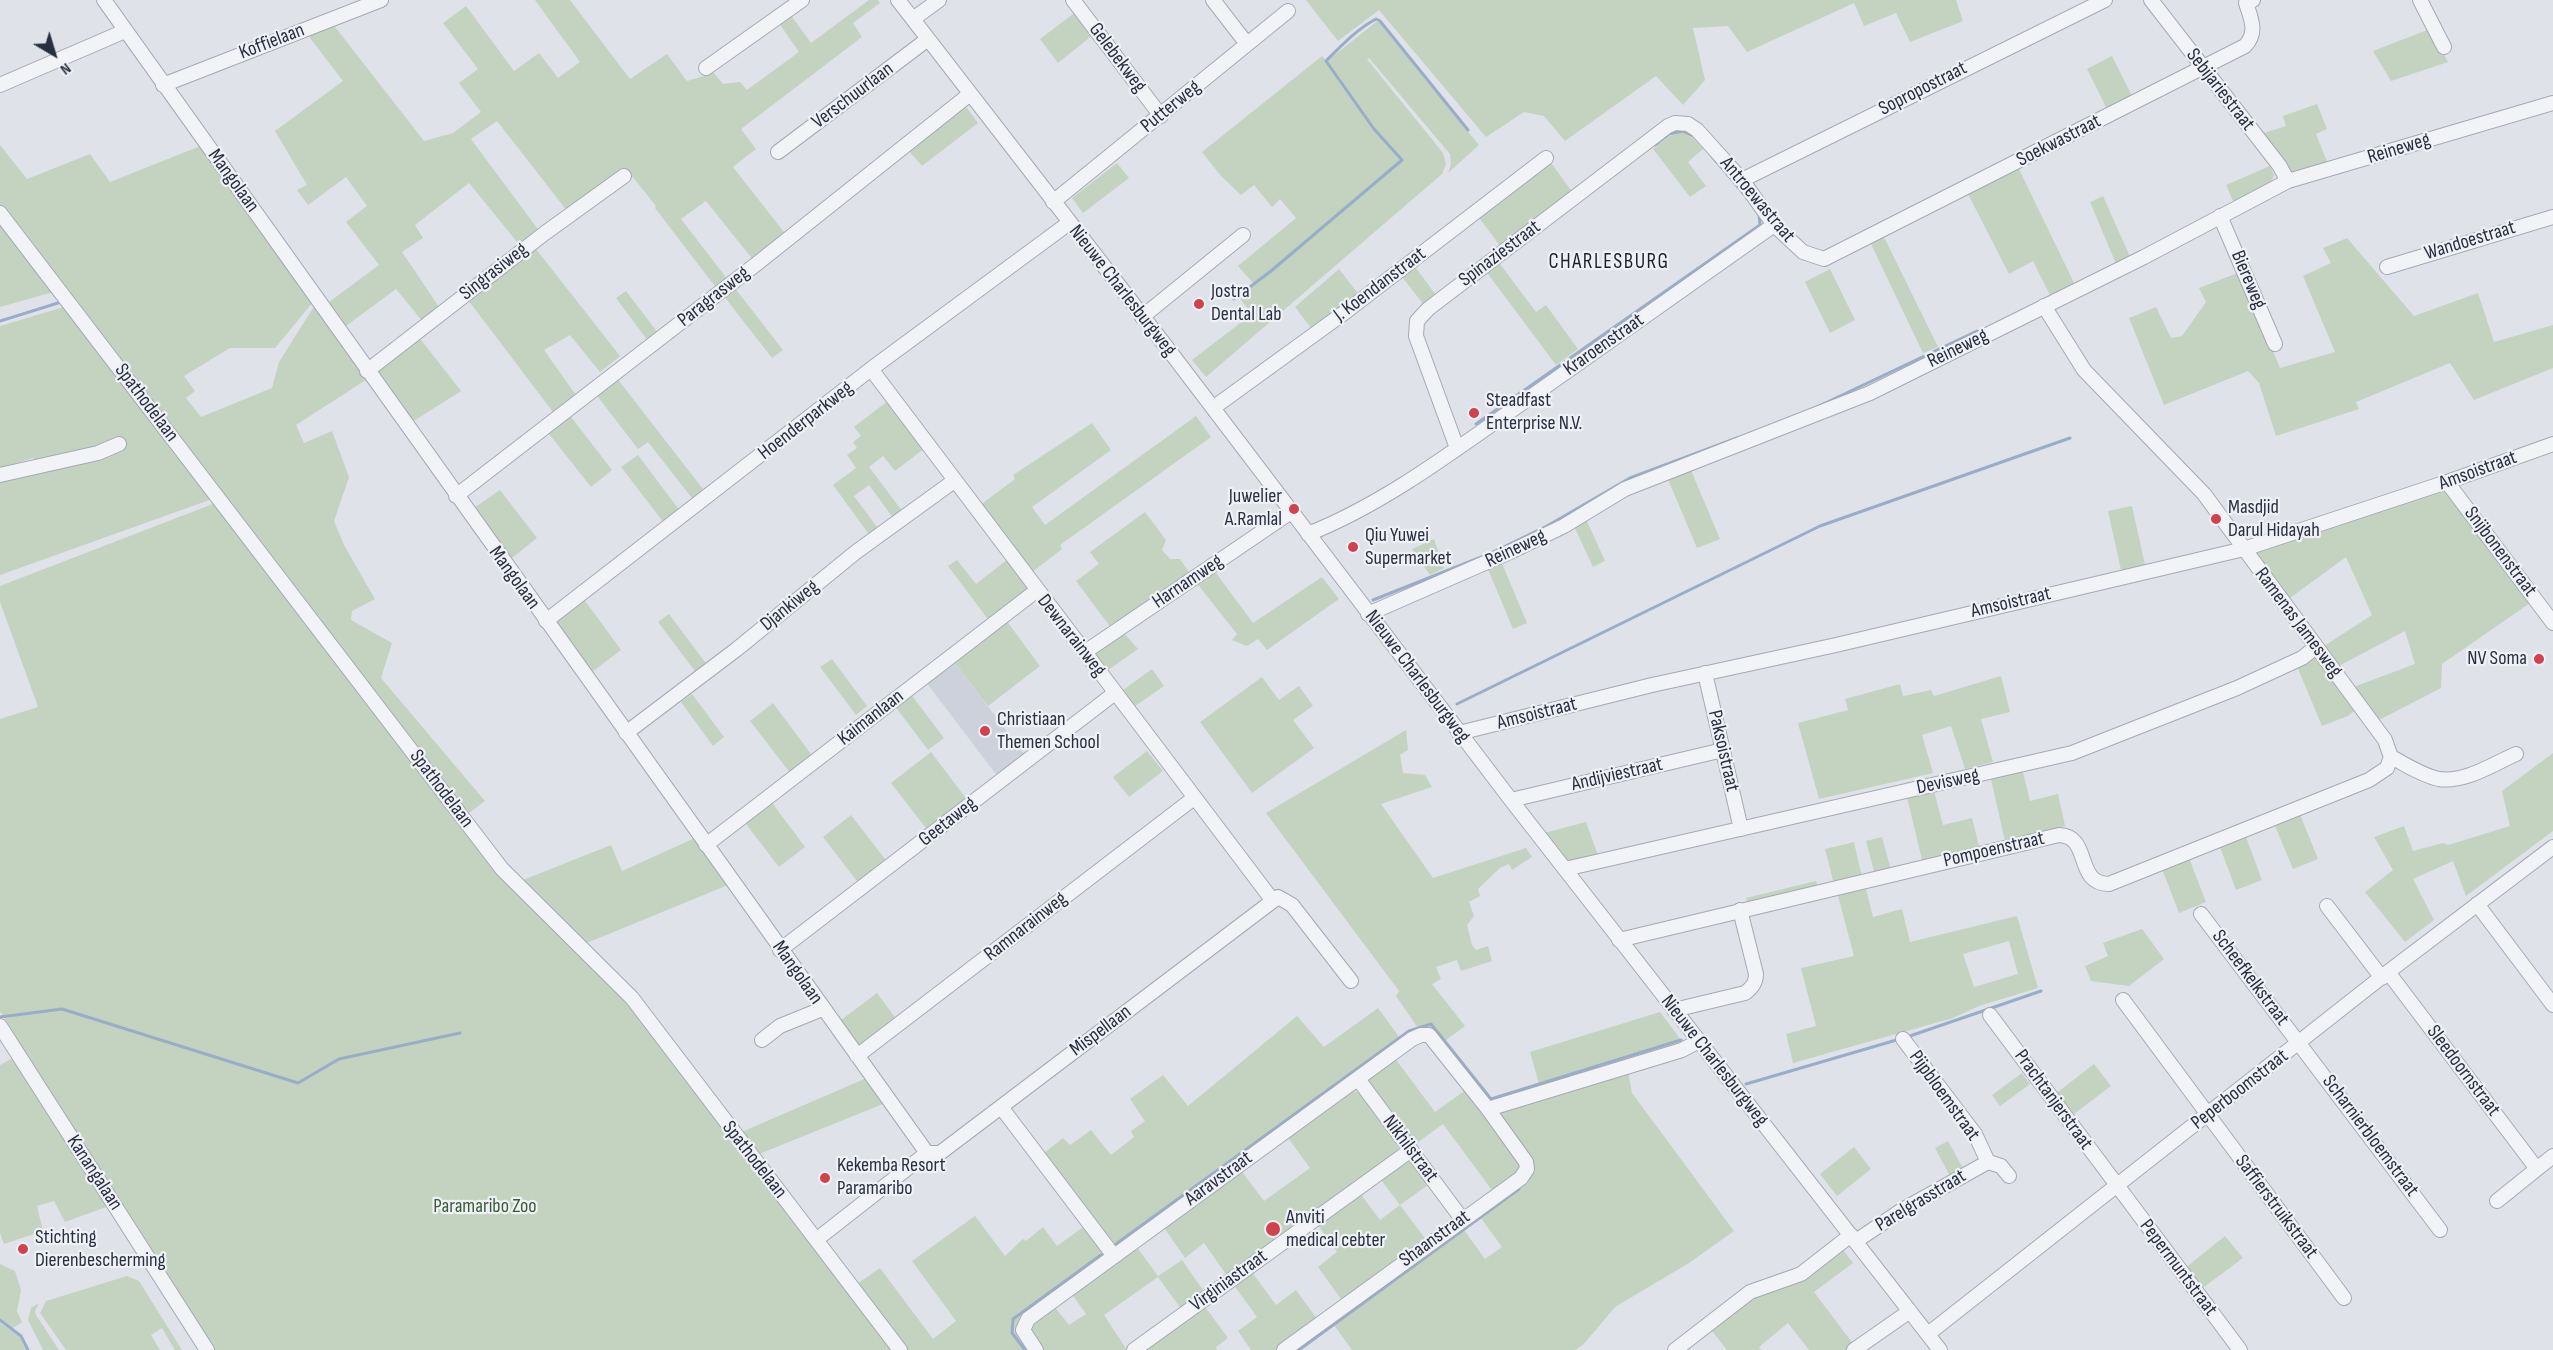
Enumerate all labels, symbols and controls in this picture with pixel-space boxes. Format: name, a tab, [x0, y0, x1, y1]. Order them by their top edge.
street label: Gelebekweg	[1083, 18, 1151, 98]
street label: Koffielaan	[236, 19, 308, 65]
north arrow	[24, 24, 84, 84]
street label: Sebijariestraat	[2180, 44, 2260, 136]
street label: Sopropostraat	[1875, 57, 1971, 121]
text: N	[56, 58, 75, 79]
street label: Verschuurlaan	[808, 58, 898, 134]
street label: Putterweg	[1136, 76, 1206, 138]
street label: Soekwastraat	[2013, 110, 2105, 172]
street label: Reineweg	[2365, 128, 2433, 170]
street label: Mangolaan	[202, 145, 264, 217]
street label: Antroewastraat	[1714, 152, 1800, 248]
street label: Spinaziestraat	[1454, 216, 1546, 292]
street label: Wandoestraat	[2422, 216, 2518, 266]
street label: Nieuwe Charlesburgweg	[1063, 221, 1181, 361]
street label: Singrasiweg	[455, 238, 533, 306]
street label: J. Koendanstraat	[1329, 243, 1431, 327]
street label: Biereweg	[2225, 247, 2271, 313]
district label: CHARLESBURG	[1548, 250, 1670, 276]
street label: Paragrasweg	[673, 262, 755, 332]
place label: Jostra Dental Lab	[1211, 280, 1282, 327]
marker: Jostra Dental Lab	[1192, 297, 1206, 311]
street label: Kraroenstraat	[1559, 309, 1649, 381]
street label: Reineweg	[1924, 324, 1992, 374]
street label: Spathodelaan	[109, 359, 183, 447]
street label: Hoenderparkweg	[754, 377, 858, 465]
place label: Steadfast Enterprise N.V.	[1486, 389, 1582, 436]
marker: Steadfast Enterprise N.V.	[1467, 406, 1481, 420]
street label: Amsoistraat	[2436, 446, 2520, 496]
place label: Juwelier A.Ramlal	[1225, 485, 1282, 532]
place label: Masdjid Darul Hidayah	[2228, 496, 2320, 543]
marker: Juwelier A.Ramlal	[1287, 502, 1301, 516]
street label: Snijbonenstraat	[2458, 502, 2542, 602]
marker: Masdjid Darul Hidayah	[2209, 512, 2223, 526]
place label: Qiu Yuwei Supermarket	[1365, 524, 1452, 571]
street label: Reineweg	[1482, 525, 1550, 573]
marker: Qiu Yuwei Supermarket	[1346, 540, 1360, 554]
street label: Mangolaan	[483, 542, 545, 614]
street label: Harnamweg	[1148, 550, 1228, 614]
street label: Ramenas Jamesweg	[2249, 563, 2347, 683]
street label: Djankiweg	[756, 575, 824, 637]
street label: Amsoistraat	[1969, 582, 2053, 624]
street label: Dewnarainweg	[1031, 590, 1111, 682]
street label: Nieuwe Charlesburgweg	[1359, 606, 1475, 748]
place label: NV Soma	[2467, 647, 2527, 671]
marker: NV Soma	[2532, 652, 2546, 666]
street label: Kaimanlaan	[833, 685, 909, 751]
street label: Amsoistraat	[1495, 693, 1579, 735]
place label: Christiaan Themen School	[997, 708, 1100, 755]
street label: Paksoistraat	[1702, 708, 1744, 794]
marker: Christiaan Themen School	[978, 724, 992, 738]
street label: Spathodelaan	[404, 745, 478, 833]
street label: Andijviestraat	[1569, 753, 1665, 797]
street label: Devisweg	[1914, 764, 1982, 800]
street label: Geetaweg	[914, 792, 982, 852]
street label: Pompoenstraat	[1941, 827, 2047, 873]
street label: Ramnarainweg	[980, 887, 1072, 967]
street label: Scheefkelkstraat	[2206, 925, 2294, 1031]
street label: Mangolaan	[767, 937, 827, 1009]
street label: Nieuwe Charlesburgweg	[1655, 991, 1773, 1131]
street label: Mispellaan	[1066, 1000, 1136, 1062]
street label: Sleedoornstraat	[2421, 1021, 2505, 1121]
street label: Prachtanjerstraat	[2009, 1045, 2097, 1155]
street label: Peperboomstraat	[2187, 1045, 2293, 1135]
street label: Pijpbloemstraat	[1903, 1046, 1985, 1146]
street label: Scharnierbloemstraat	[2316, 1070, 2424, 1202]
street label: Nikhilstraat	[1377, 1111, 1443, 1187]
street label: Spathodelaan	[716, 1117, 792, 1203]
street label: Kanangalaan	[61, 1131, 127, 1215]
street label: Aaravstraat	[1181, 1147, 1257, 1211]
street label: Saffierstruikstraat	[2229, 1150, 2323, 1264]
place label: Kekemba Resort Paramaribo	[837, 1154, 946, 1201]
street label: Parelgrasstraat	[1871, 1165, 1971, 1237]
marker: Kekemba Resort Paramaribo	[818, 1171, 832, 1185]
park label: Paramaribo Zoo	[433, 1195, 537, 1219]
street label: Shaanstraat	[1395, 1205, 1475, 1273]
place label: Anviti medical cebter	[1286, 1206, 1385, 1253]
street label: Pepermuntstraat	[2134, 1215, 2222, 1321]
marker: Anviti medical cebter	[1264, 1220, 1282, 1238]
place label: Stichting Dierenbescherming	[35, 1226, 166, 1273]
marker: Stichting Dierenbescherming	[16, 1242, 30, 1256]
street label: Virginiastraat	[1186, 1245, 1272, 1317]

